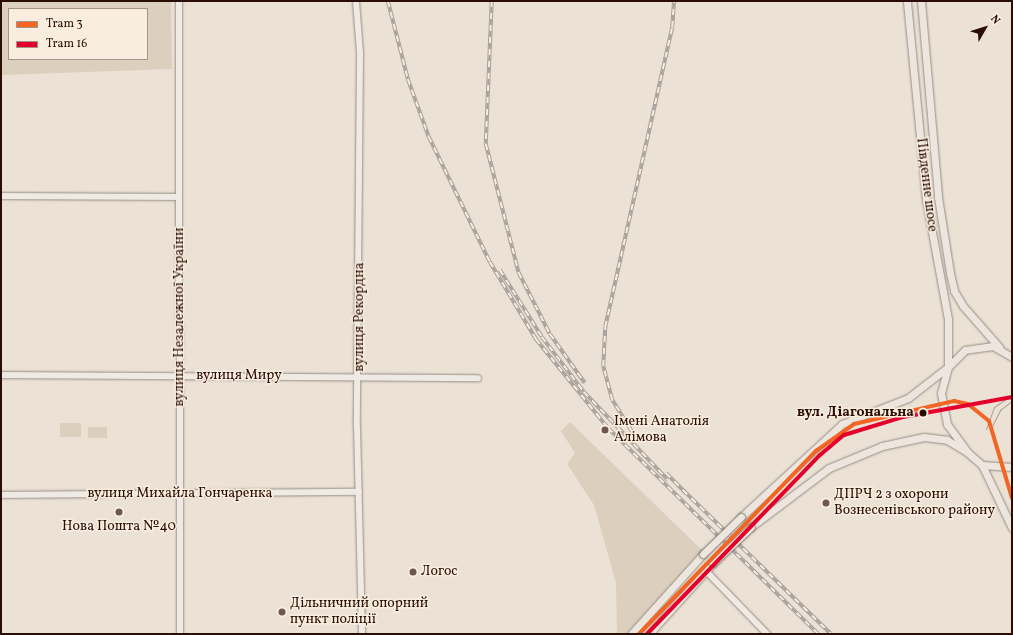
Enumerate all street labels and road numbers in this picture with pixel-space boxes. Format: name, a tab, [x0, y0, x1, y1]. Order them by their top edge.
street label: Південне шосе	[912, 137, 940, 233]
street label: вулиця Незалежної України	[172, 227, 188, 407]
street label: вулиця Рекордна	[352, 262, 368, 372]
street label: вулиця Миру	[196, 368, 282, 384]
street label: вулиця Михайла Гончаренка	[88, 486, 272, 502]

